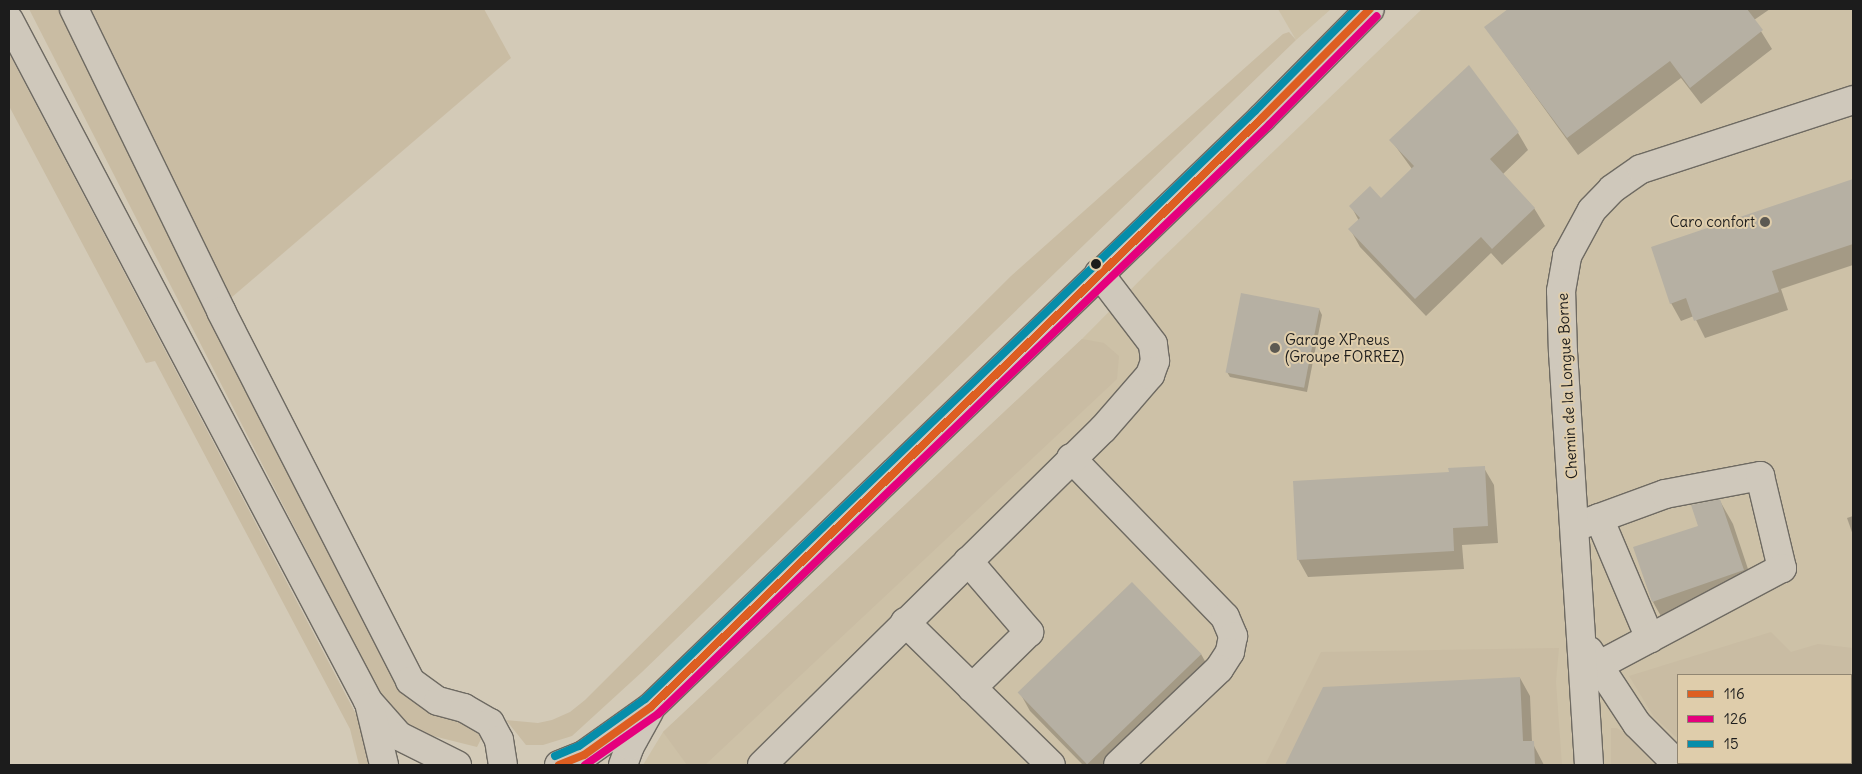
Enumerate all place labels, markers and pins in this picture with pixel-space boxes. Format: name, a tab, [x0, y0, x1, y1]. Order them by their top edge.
place label: Caro confort	[1670, 213, 1755, 231]
marker: Caro confort	[1759, 216, 1771, 228]
unlabelled marker	[1091, 259, 1101, 269]
place label: Garage XPneus (Groupe FORREZ)	[1285, 330, 1404, 365]
marker: Garage XPneus (Groupe FORREZ)	[1269, 342, 1281, 354]

